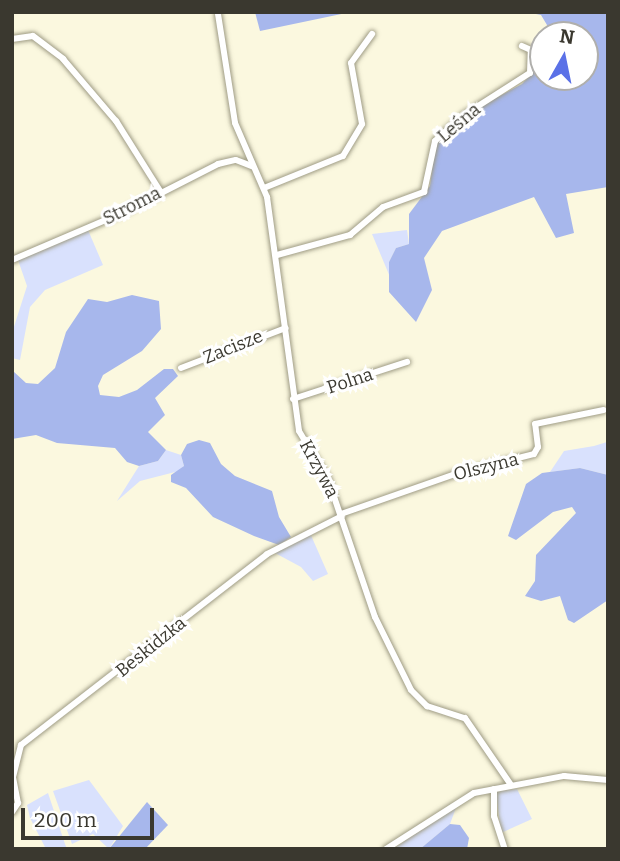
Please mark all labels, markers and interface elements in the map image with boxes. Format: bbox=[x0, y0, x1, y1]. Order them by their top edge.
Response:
north arrow bbox=[529, 21, 599, 91]
text: N bbox=[558, 24, 576, 49]
street label: Leśna bbox=[433, 99, 485, 147]
street label: Stroma bbox=[99, 182, 165, 230]
street label: Zacisze bbox=[200, 325, 266, 369]
street label: Polna bbox=[324, 363, 376, 399]
street label: Krzywa bbox=[295, 436, 343, 502]
street label: Olszyna bbox=[451, 449, 521, 485]
street label: Beskidzka bbox=[112, 612, 190, 682]
scale bar bbox=[24, 794, 158, 838]
text: 200 m bbox=[34, 807, 97, 833]

